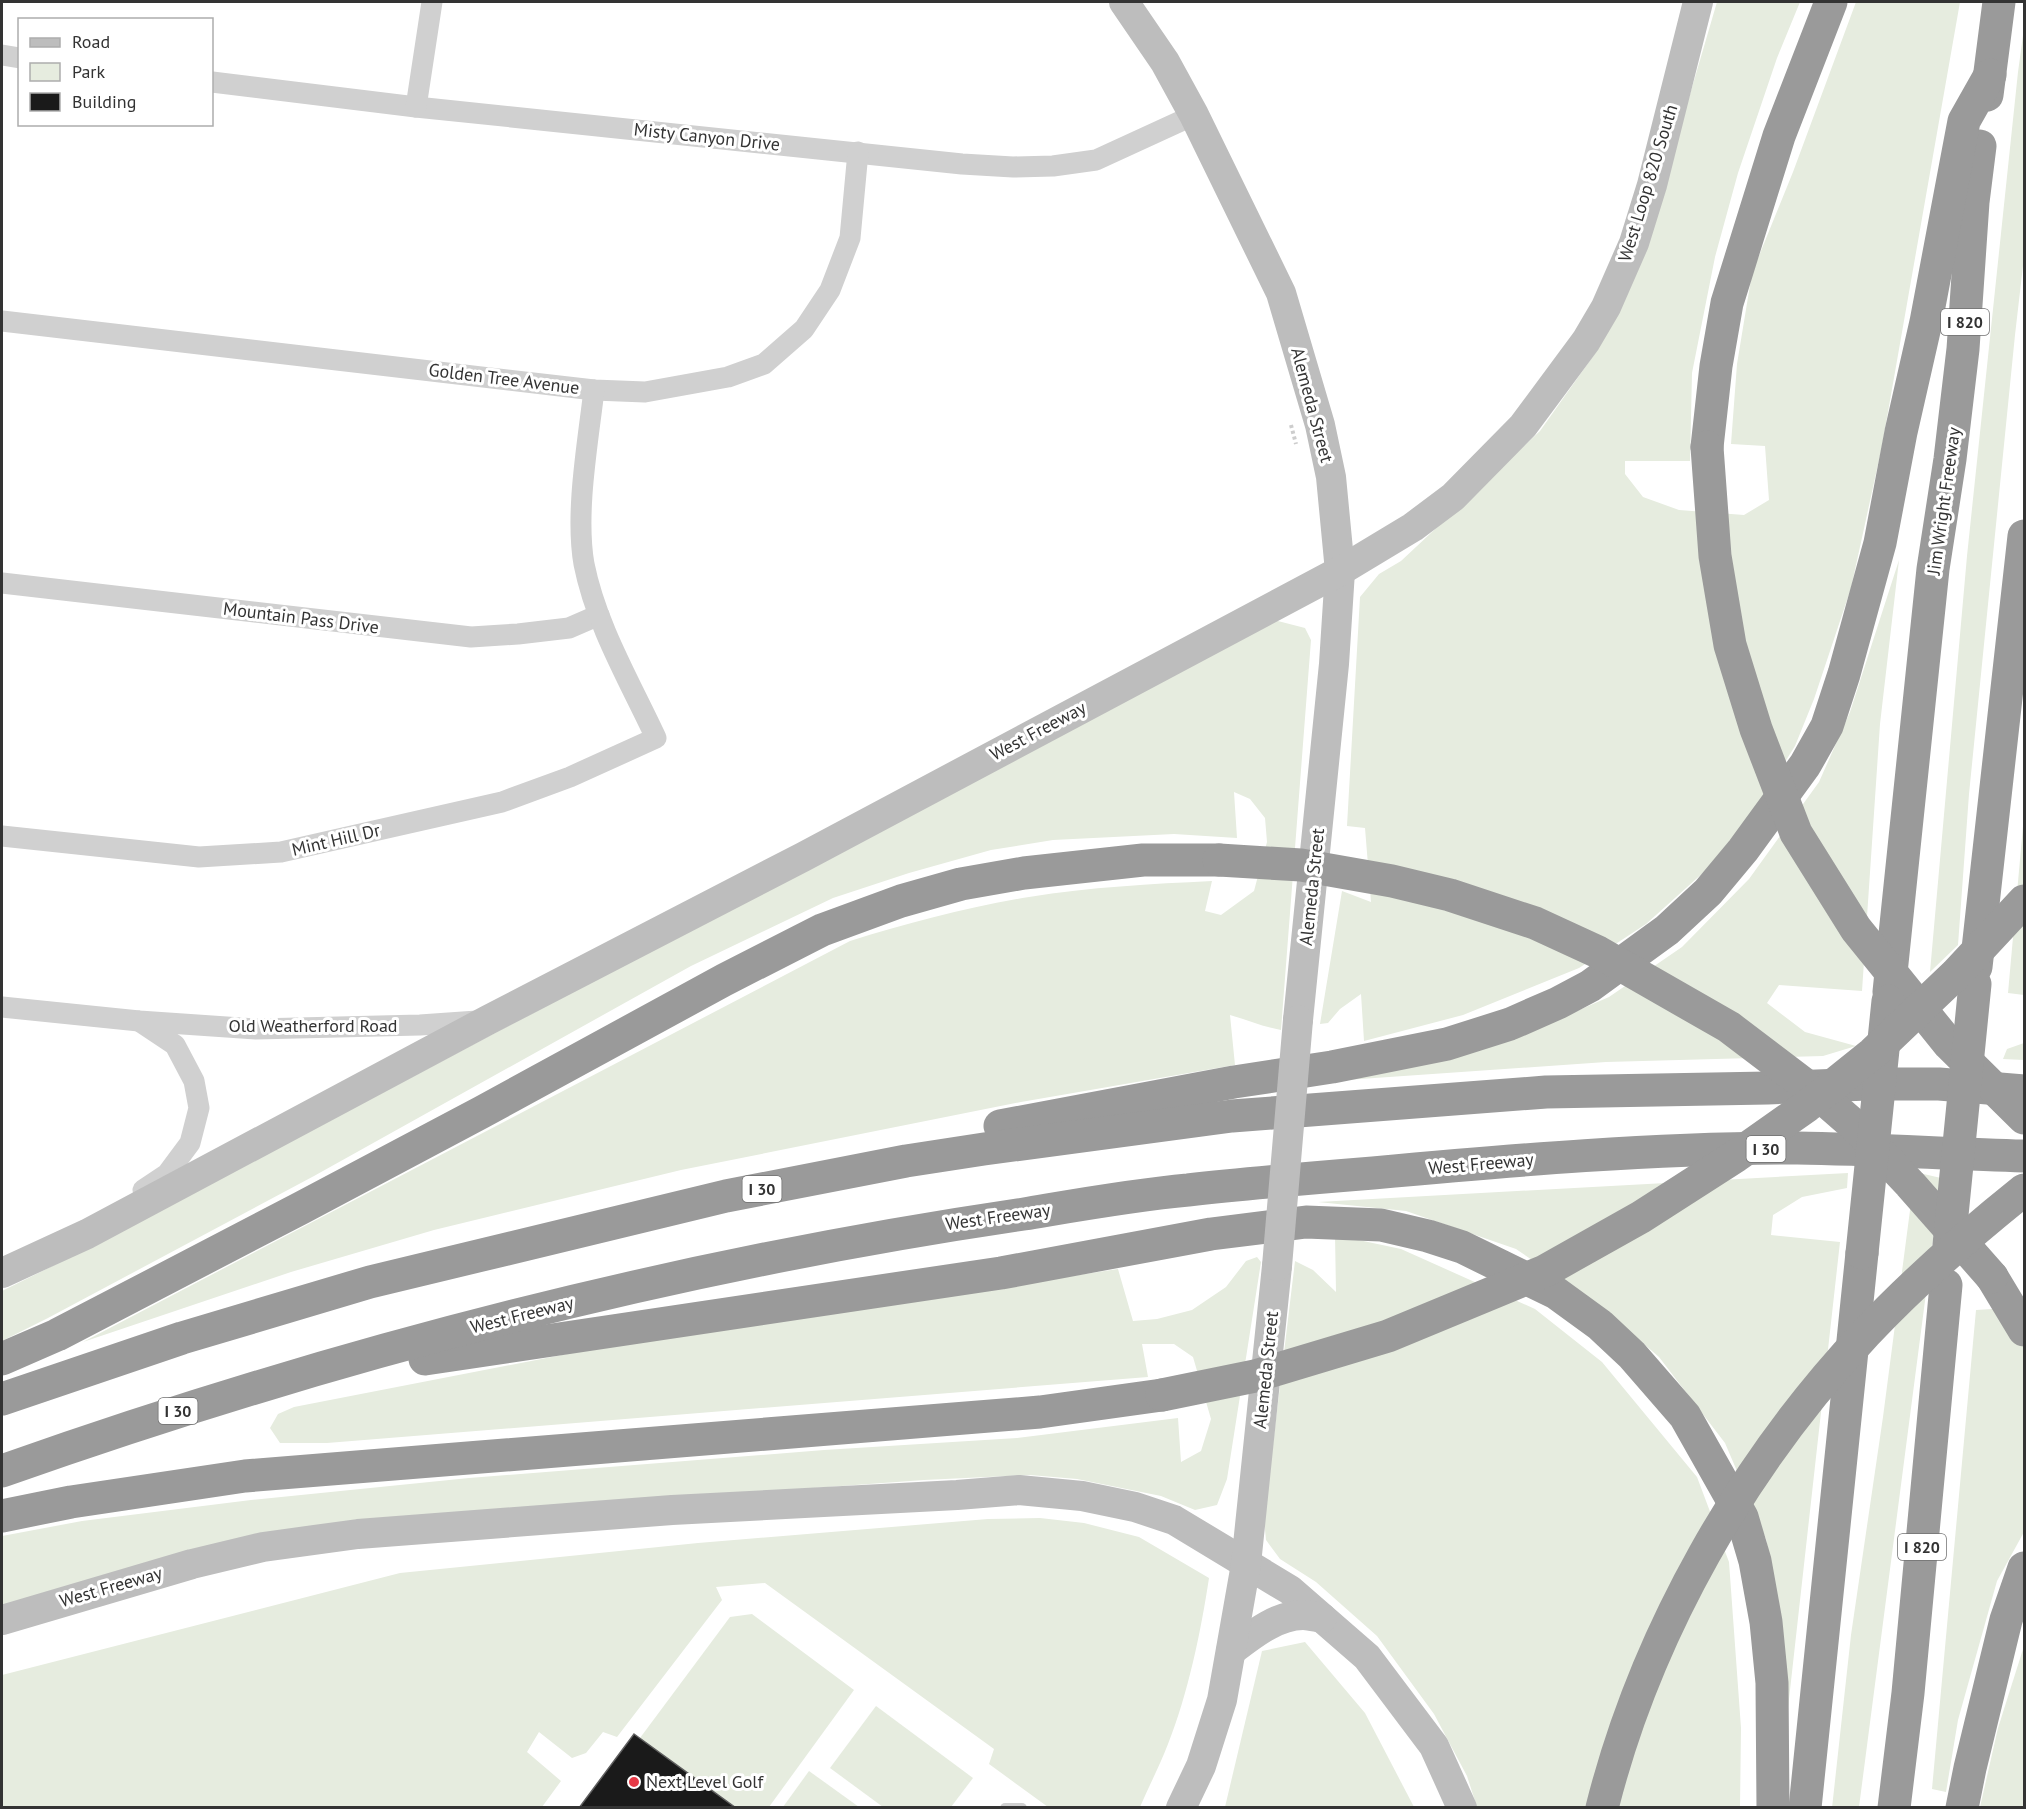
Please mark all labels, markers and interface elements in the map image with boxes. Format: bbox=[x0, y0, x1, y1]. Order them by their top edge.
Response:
legend bbox=[18, 18, 213, 126]
text: Road bbox=[72, 30, 110, 53]
text: Park bbox=[72, 60, 105, 83]
text: Building bbox=[72, 90, 136, 113]
street label: West Loop 820 South bbox=[1613, 102, 1682, 264]
street label: Misty Canyon Drive bbox=[633, 117, 781, 156]
road number: I 820 bbox=[1941, 309, 1989, 335]
street label: Alemeda Street bbox=[1286, 345, 1339, 465]
street label: Golden Tree Avenue bbox=[427, 358, 581, 399]
street label: Jim Wright Freeway bbox=[1922, 425, 1965, 577]
street label: Mountain Pass Drive bbox=[222, 597, 380, 638]
street label: West Freeway bbox=[986, 695, 1090, 766]
street label: Mint Hill Dr bbox=[289, 818, 382, 861]
street label: Alemeda Street bbox=[1294, 827, 1329, 947]
street label: Old Weatherford Road bbox=[228, 1014, 398, 1037]
road number: I 30 bbox=[1746, 1136, 1786, 1162]
street label: West Freeway bbox=[1427, 1147, 1535, 1180]
road number: I 30 bbox=[742, 1176, 782, 1202]
street label: West Freeway bbox=[944, 1198, 1052, 1235]
street label: West Freeway bbox=[468, 1290, 576, 1338]
street label: Alemeda Street bbox=[1248, 1310, 1283, 1430]
road number: I 30 bbox=[158, 1398, 198, 1424]
road number: I 820 bbox=[1898, 1534, 1946, 1560]
street label: West Freeway bbox=[57, 1561, 165, 1612]
place label: Next Level Golf bbox=[646, 1770, 765, 1793]
marker: Next Level Golf bbox=[627, 1775, 641, 1789]

